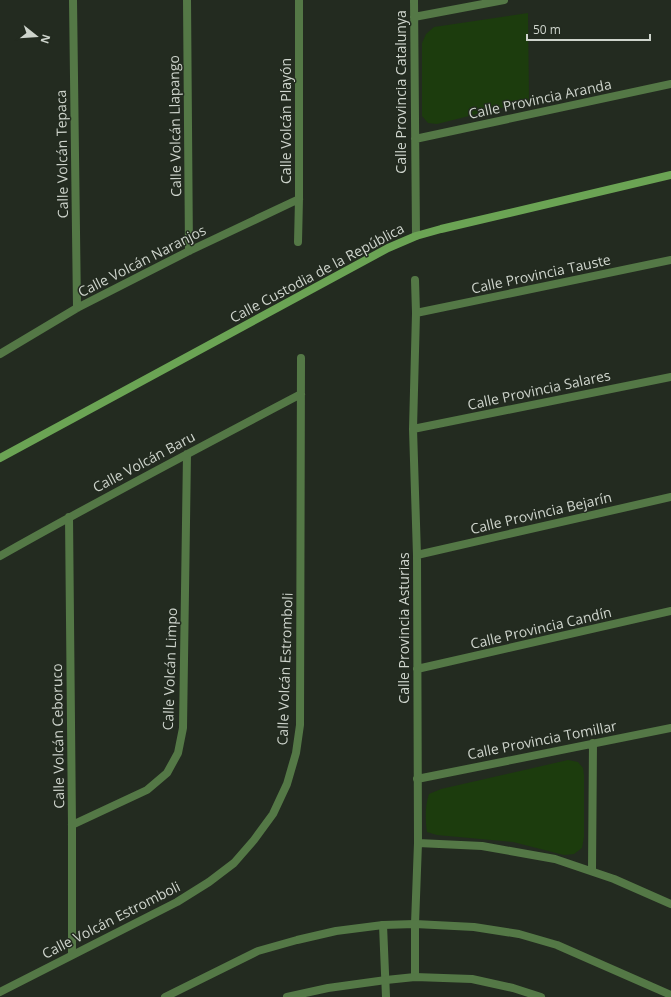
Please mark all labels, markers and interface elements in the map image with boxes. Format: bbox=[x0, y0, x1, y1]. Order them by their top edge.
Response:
street label: Calle Provincia Catalunya bbox=[391, 10, 410, 174]
north arrow bbox=[16, 16, 56, 56]
scale bar bbox=[527, 16, 650, 42]
text: 50 m bbox=[533, 21, 561, 38]
text: N bbox=[38, 33, 55, 46]
street label: Calle Volcán Llapango bbox=[164, 55, 185, 197]
street label: Calle Volcán Playón bbox=[276, 58, 295, 184]
street label: Calle Provincia Aranda bbox=[467, 74, 613, 123]
street label: Calle Volcán Tepaca bbox=[51, 90, 72, 218]
street label: Calle Custodia de la República bbox=[226, 218, 407, 327]
street label: Calle Volcán Naranjos bbox=[75, 220, 209, 301]
street label: Calle Provincia Tauste bbox=[469, 249, 612, 298]
street label: Calle Provincia Salares bbox=[466, 365, 612, 414]
street label: Calle Volcán Baru bbox=[89, 427, 198, 497]
street label: Calle Provincia Bejarín bbox=[468, 487, 613, 538]
street label: Calle Provincia Asturias bbox=[394, 552, 413, 704]
street label: Calle Volcán Estromboli bbox=[272, 592, 297, 746]
street label: Calle Provincia Candín bbox=[468, 602, 613, 653]
street label: Calle Volcán Limpo bbox=[158, 607, 181, 731]
street label: Calle Volcán Ceboruco bbox=[47, 663, 68, 809]
street label: Calle Provincia Tomillar bbox=[466, 716, 618, 763]
street label: Calle Volcán Estromboli bbox=[38, 876, 183, 963]

